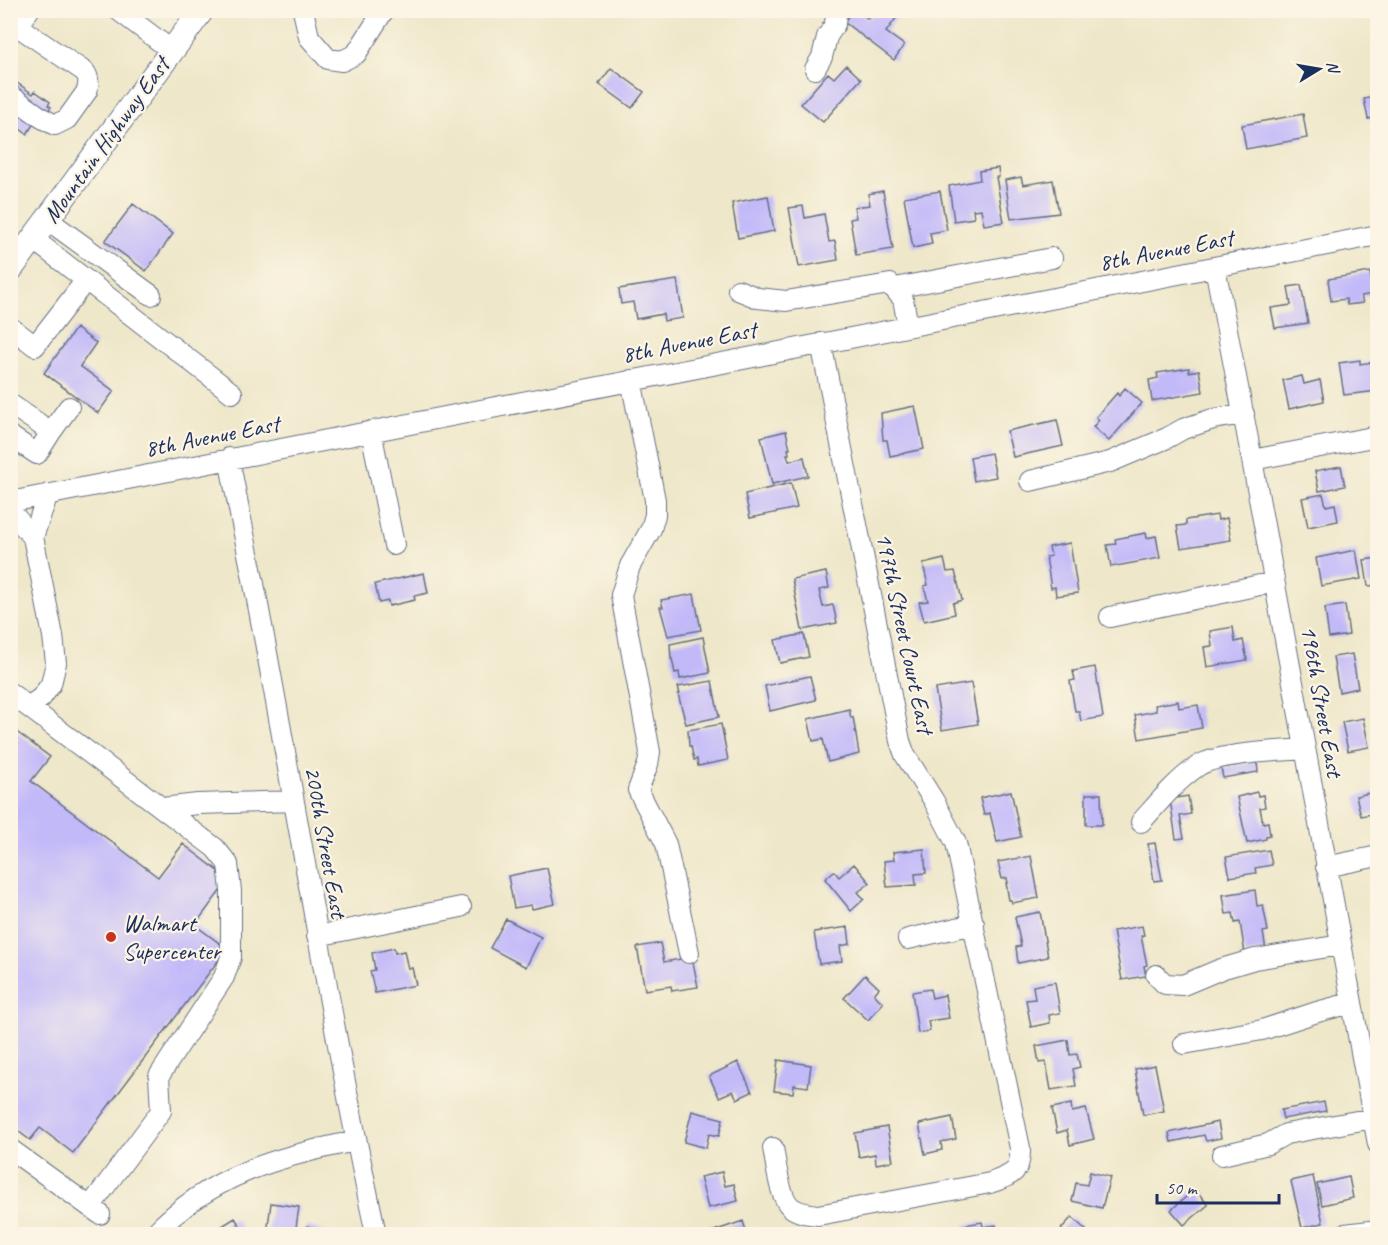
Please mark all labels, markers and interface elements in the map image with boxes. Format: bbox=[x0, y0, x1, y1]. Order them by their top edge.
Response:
north arrow bbox=[1289, 39, 1349, 99]
street label: Mountain Highway East bbox=[36, 49, 178, 229]
text: N bbox=[1322, 60, 1344, 76]
street label: 8th Avenue East bbox=[1096, 222, 1239, 278]
street label: 8th Avenue East bbox=[619, 314, 762, 370]
street label: 8th Avenue East bbox=[142, 408, 285, 464]
street label: 197th Street Court East bbox=[869, 530, 942, 739]
street label: 196th Street East bbox=[1294, 623, 1350, 781]
street label: 200th Street East bbox=[298, 764, 354, 922]
place label: Walmart Supercenter bbox=[123, 908, 223, 966]
marker: Walmart Supercenter bbox=[104, 930, 118, 944]
scale bar bbox=[1157, 1167, 1278, 1205]
text: 50 m bbox=[1166, 1177, 1199, 1199]

